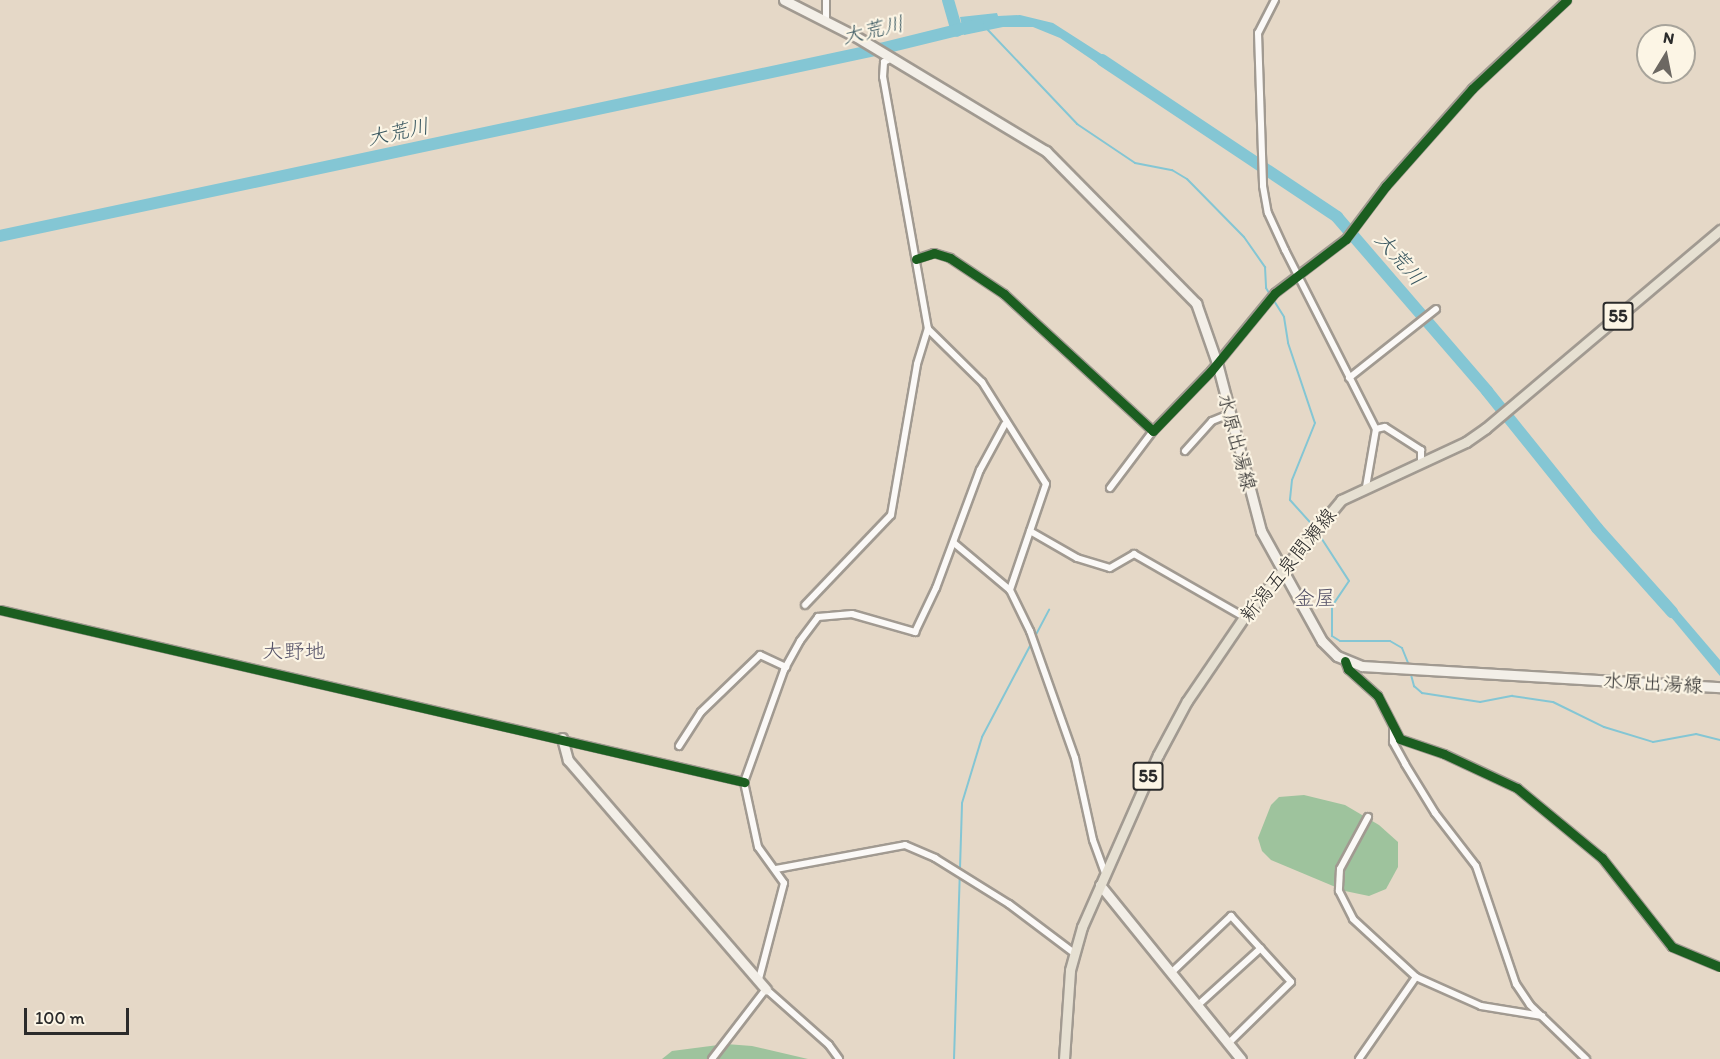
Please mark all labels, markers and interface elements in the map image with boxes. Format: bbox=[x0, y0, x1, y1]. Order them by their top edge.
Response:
water label: 大荒川 bbox=[839, 11, 907, 49]
north arrow bbox=[1636, 24, 1696, 84]
text: N bbox=[1662, 27, 1676, 48]
water label: 大荒川 bbox=[365, 113, 431, 151]
water label: 大荒川 bbox=[1370, 227, 1430, 291]
road number: 55 bbox=[1602, 301, 1634, 331]
street label: 水原出湯線 bbox=[1212, 391, 1262, 493]
street label: 新潟五泉間瀬線 bbox=[1235, 503, 1341, 627]
district label: 金屋 bbox=[1294, 585, 1336, 611]
district label: 大野地 bbox=[263, 638, 325, 664]
street label: 水原出湯線 bbox=[1602, 668, 1704, 698]
road number: 55 bbox=[1132, 761, 1164, 791]
scale bar bbox=[27, 996, 132, 1034]
text: 100 m bbox=[35, 1007, 85, 1029]

